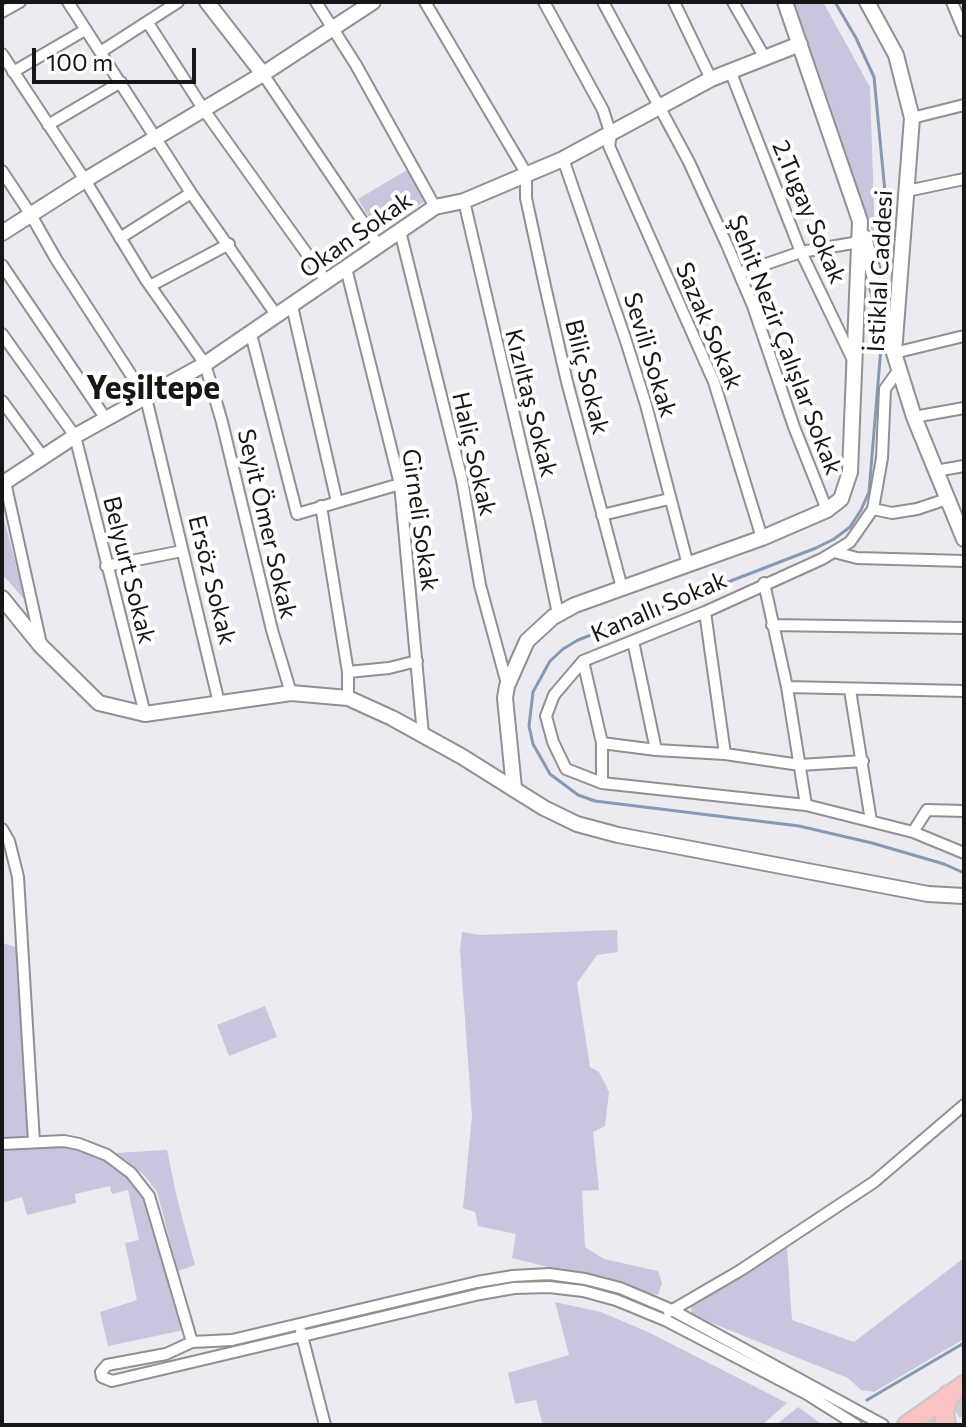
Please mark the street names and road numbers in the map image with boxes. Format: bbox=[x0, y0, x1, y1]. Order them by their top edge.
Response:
street label: 2.Tugay Sokak bbox=[766, 136, 852, 288]
street label: Okan Sokak bbox=[294, 186, 418, 284]
street label: İstiklal Caddesi bbox=[861, 189, 899, 353]
street label: Şehit Nezir Çalışlar Sokak bbox=[722, 211, 848, 479]
street label: Sazak Sokak bbox=[669, 258, 749, 394]
street label: Sevili Sokak bbox=[617, 289, 683, 421]
street label: Biliç Sokak bbox=[559, 317, 615, 437]
street label: Kızıltaş Sokak bbox=[499, 326, 563, 480]
street label: Haliç Sokak bbox=[446, 389, 502, 519]
street label: Seyit Ömer Sokak bbox=[231, 426, 303, 622]
street label: Girneli Sokak bbox=[396, 447, 444, 593]
street label: Belyurt Sokak bbox=[97, 493, 161, 647]
street label: Ersöz Sokak bbox=[182, 512, 242, 648]
street label: Kanallı Sokak bbox=[587, 565, 731, 649]

